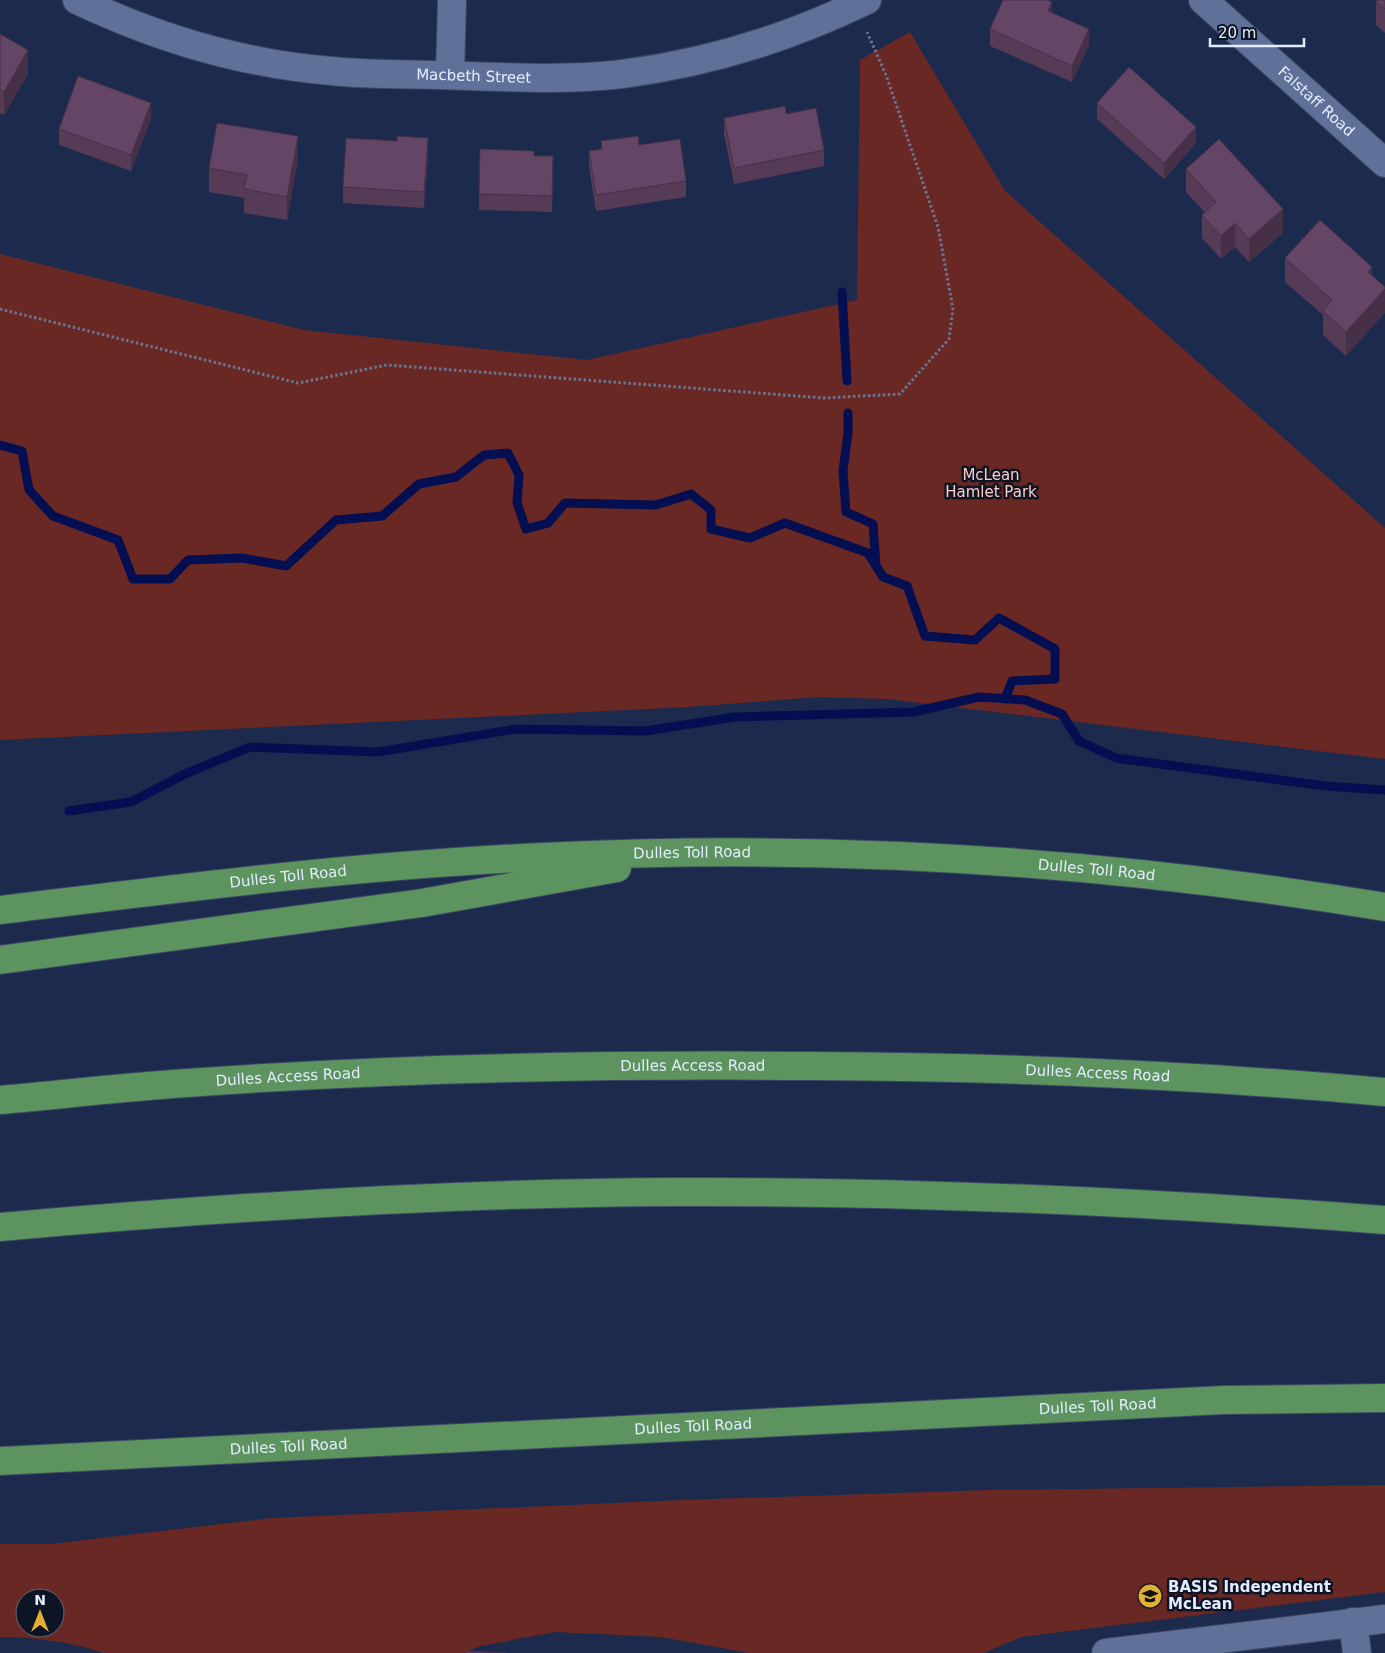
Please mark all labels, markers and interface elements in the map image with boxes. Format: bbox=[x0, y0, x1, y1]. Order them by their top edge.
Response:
scale bar bbox=[1210, 15, 1304, 47]
text: 20 m bbox=[1218, 24, 1256, 42]
street label: Falstaff Road bbox=[1274, 63, 1358, 140]
street label: Macbeth Street bbox=[416, 66, 531, 87]
park label: McLean Hamlet Park bbox=[945, 466, 1037, 501]
street label: Dulles Toll Road bbox=[633, 843, 751, 863]
street label: Dulles Toll Road bbox=[1037, 856, 1156, 884]
street label: Dulles Toll Road bbox=[228, 862, 348, 892]
street label: Dulles Access Road bbox=[620, 1057, 765, 1075]
street label: Dulles Access Road bbox=[1025, 1061, 1171, 1085]
street label: Dulles Access Road bbox=[215, 1064, 361, 1090]
street label: Dulles Toll Road bbox=[1038, 1394, 1157, 1418]
street label: Dulles Toll Road bbox=[634, 1415, 752, 1438]
street label: Dulles Toll Road bbox=[229, 1435, 348, 1459]
place label: BASIS Independent McLean bbox=[1168, 1578, 1331, 1613]
school or university icon: BASIS Independent McLean bbox=[1137, 1583, 1163, 1609]
north arrow bbox=[15, 1588, 65, 1638]
text: N bbox=[34, 1592, 46, 1608]

